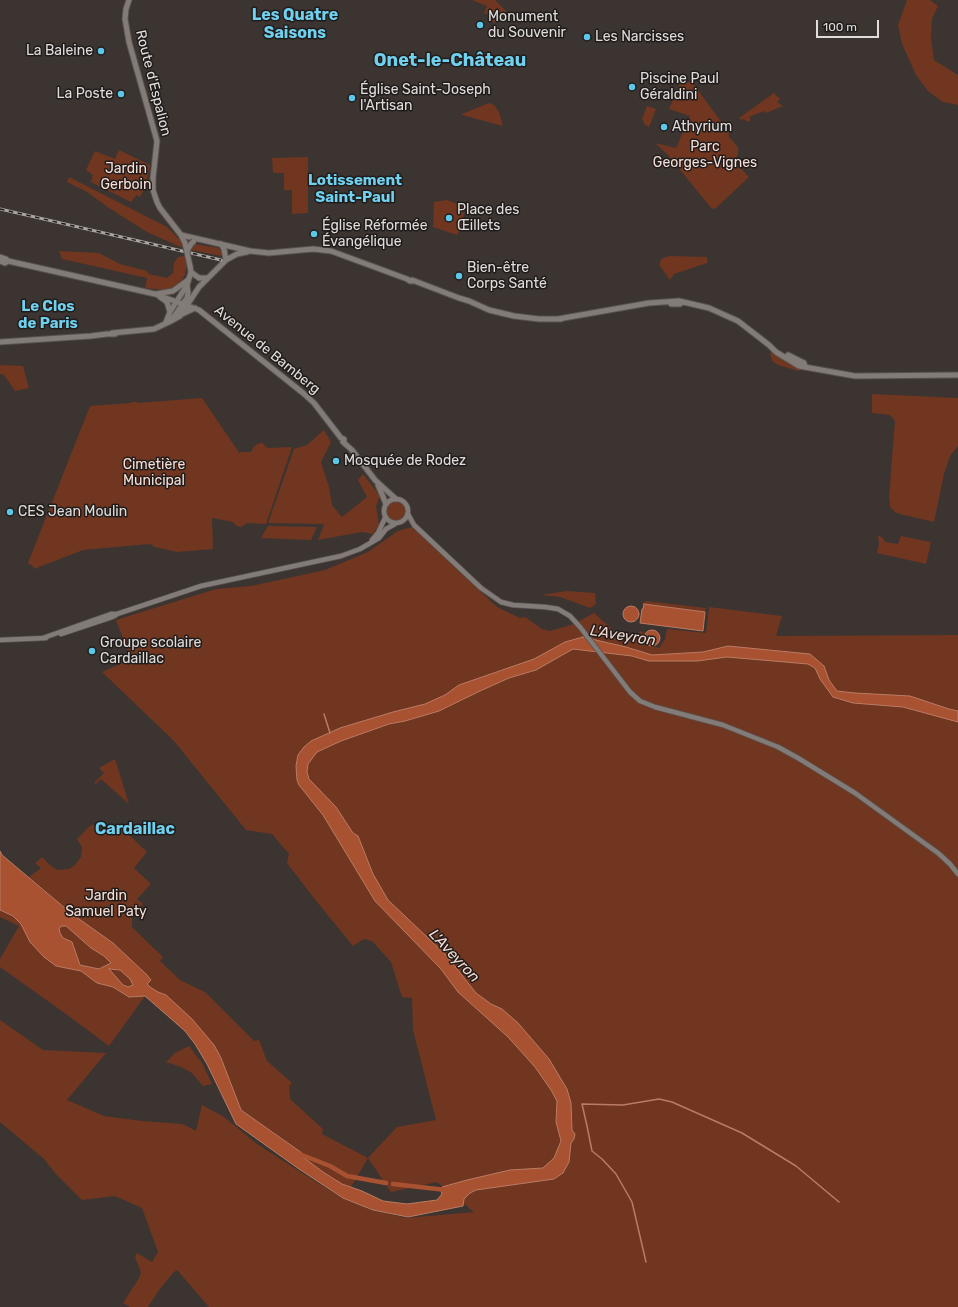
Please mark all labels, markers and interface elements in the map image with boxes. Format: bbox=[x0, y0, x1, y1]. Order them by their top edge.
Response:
district label: Les Quatre Saisons bbox=[252, 5, 338, 43]
place label: Monument du Souvenir bbox=[488, 9, 566, 42]
scale bar bbox=[818, 12, 881, 38]
marker: Monument du Souvenir bbox=[475, 20, 485, 30]
text: 100 m bbox=[823, 20, 857, 34]
street label: Route d'Espalion bbox=[132, 28, 174, 138]
place label: Les Narcisses bbox=[595, 29, 684, 45]
marker: Les Narcisses bbox=[582, 32, 592, 42]
place label: La Baleine bbox=[26, 43, 93, 59]
marker: La Baleine bbox=[96, 46, 106, 56]
district label: Onet-le-Château bbox=[374, 50, 526, 72]
place label: Piscine Paul Géraldini bbox=[640, 71, 719, 104]
place label: Église Saint-Joseph l'Artisan bbox=[360, 82, 491, 114]
marker: Piscine Paul Géraldini bbox=[627, 82, 637, 92]
place label: La Poste bbox=[57, 86, 113, 102]
marker: La Poste bbox=[116, 89, 126, 99]
marker: Église Saint-Joseph l'Artisan bbox=[347, 93, 357, 103]
place label: Athyrium bbox=[672, 119, 732, 135]
marker: Athyrium bbox=[659, 122, 669, 132]
park label: Parc Georges-Vignes bbox=[653, 139, 757, 172]
park label: Jardin Gerboin bbox=[101, 161, 151, 194]
district label: Lotissement Saint-Paul bbox=[308, 172, 402, 207]
place label: Place des Œillets bbox=[457, 202, 519, 234]
marker: Place des Œillets bbox=[444, 213, 454, 223]
place label: Église Réformée Évangélique bbox=[322, 218, 428, 250]
marker: Église Réformée Évangélique bbox=[309, 229, 319, 239]
place label: Bien-être Corps Santé bbox=[467, 260, 547, 292]
marker: Bien-être Corps Santé bbox=[454, 271, 464, 281]
district label: Le Clos de Paris bbox=[18, 298, 78, 333]
street label: Avenue de Bamberg bbox=[211, 302, 323, 398]
place label: Mosquée de Rodez bbox=[344, 453, 466, 469]
marker: Mosquée de Rodez bbox=[331, 456, 341, 466]
park label: Cimetière Municipal bbox=[123, 457, 185, 490]
place label: CES Jean Moulin bbox=[18, 504, 127, 520]
marker: CES Jean Moulin bbox=[5, 507, 15, 517]
water label: L'Aveyron bbox=[589, 622, 657, 650]
place label: Groupe scolaire Cardaillac bbox=[100, 635, 201, 668]
marker: Groupe scolaire Cardaillac bbox=[87, 646, 97, 656]
district label: Cardaillac bbox=[95, 819, 175, 839]
park label: Jardin Samuel Paty bbox=[65, 888, 147, 920]
water label: L'Aveyron bbox=[425, 926, 483, 986]

